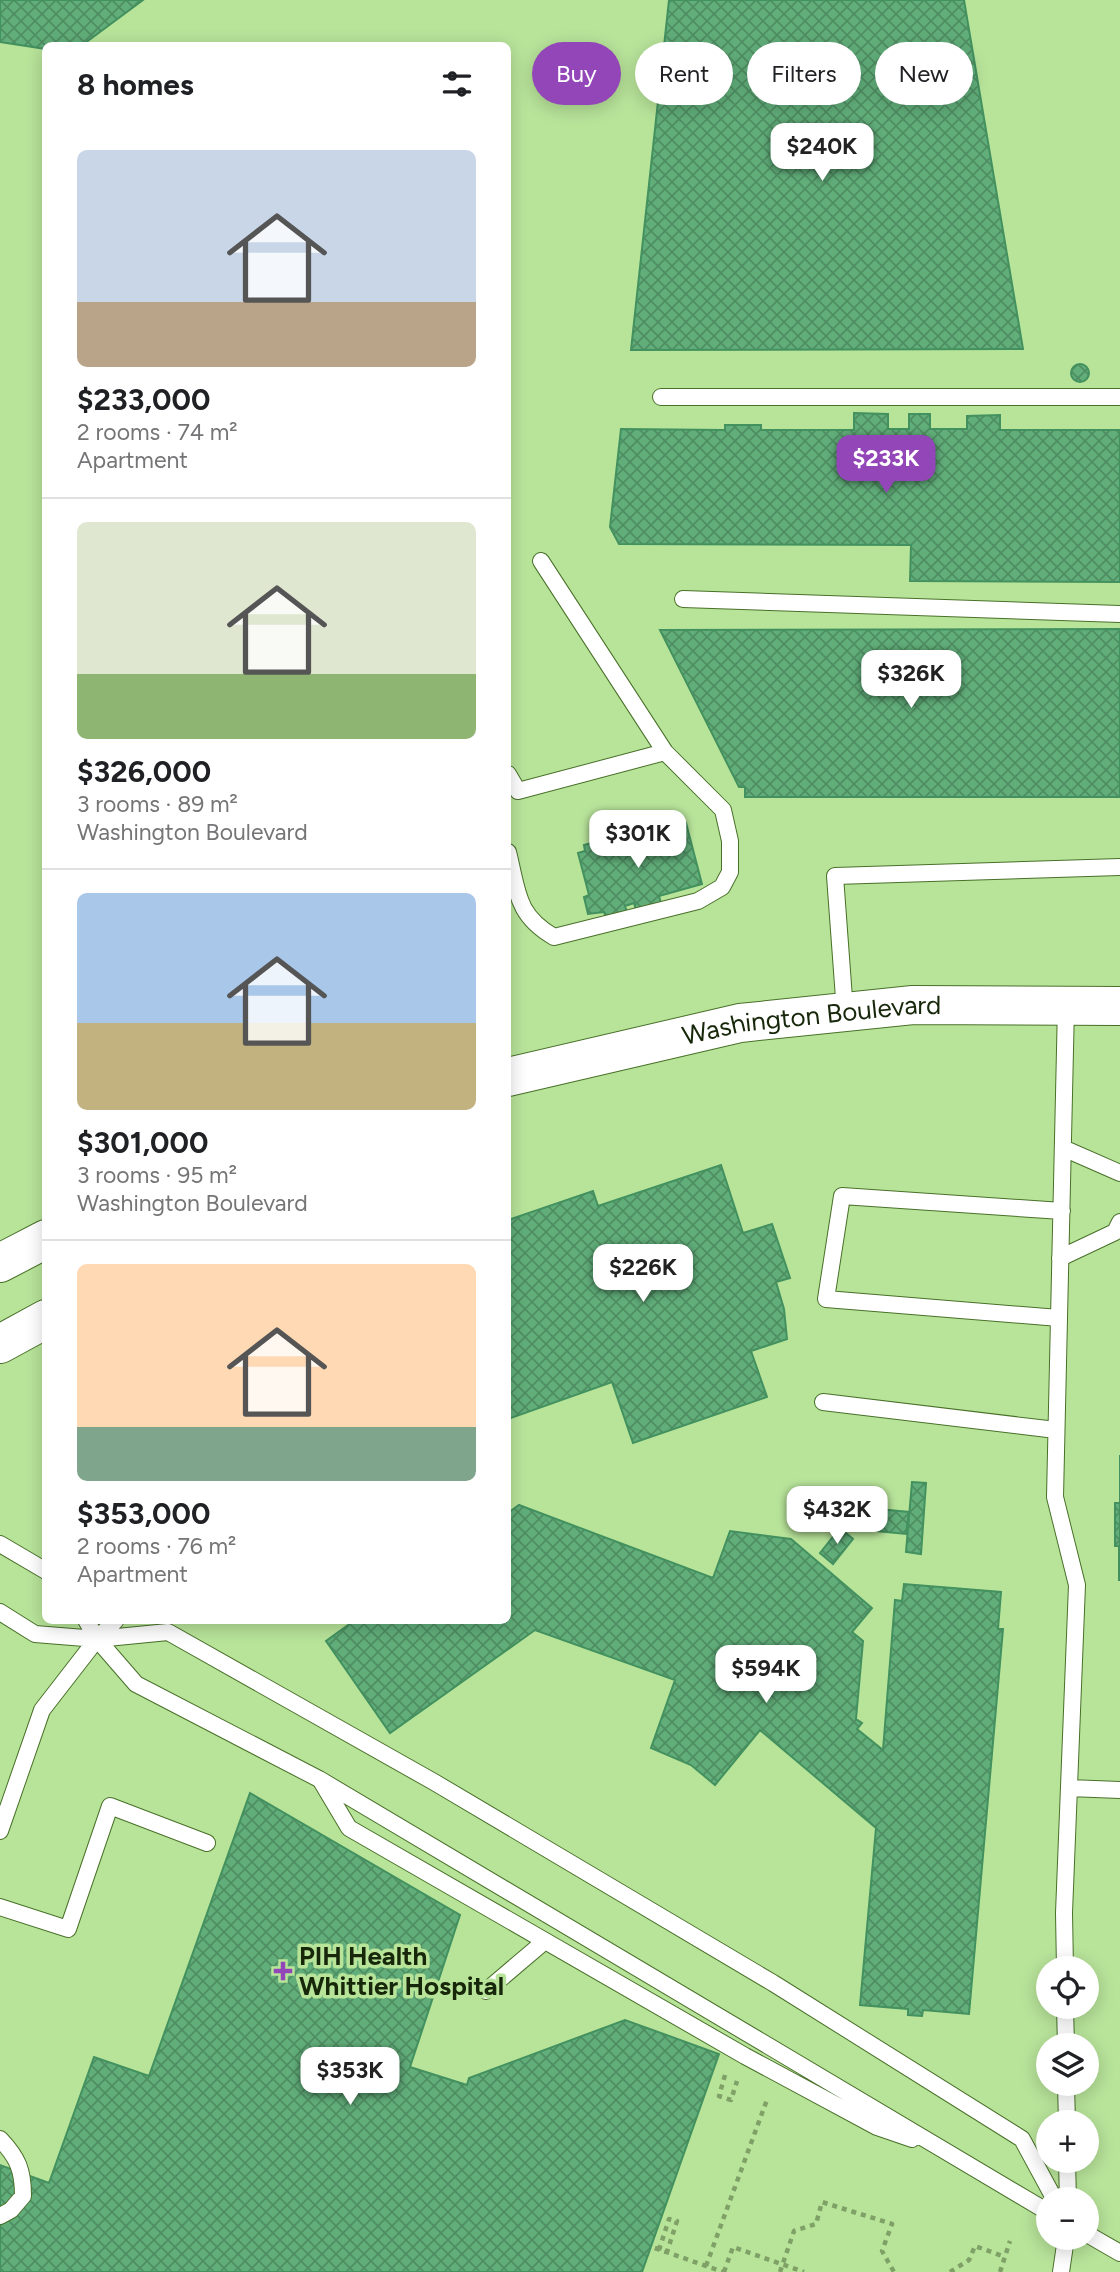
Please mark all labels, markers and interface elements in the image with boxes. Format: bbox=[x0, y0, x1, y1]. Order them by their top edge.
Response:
chip: Buy bbox=[532, 42, 621, 105]
chip: Rent bbox=[635, 42, 733, 105]
chip: Filters bbox=[747, 42, 861, 105]
chip: New bbox=[875, 42, 973, 105]
icon: filters bbox=[438, 65, 476, 103]
text: 8 homes bbox=[77, 66, 194, 103]
pin: $240K bbox=[773, 124, 871, 183]
text: $240K bbox=[787, 132, 857, 160]
icon: home bbox=[214, 195, 340, 321]
text: $233,000 bbox=[77, 381, 210, 418]
text: 2 rooms · 74 m² bbox=[77, 418, 238, 446]
pin: $233K bbox=[837, 435, 935, 495]
text: $233K bbox=[853, 444, 919, 472]
text: Apartment bbox=[77, 446, 188, 474]
icon: home bbox=[214, 567, 340, 693]
pin: $326K bbox=[862, 650, 960, 710]
text: $326K bbox=[877, 659, 945, 687]
text: $326,000 bbox=[77, 753, 211, 790]
text: 3 rooms · 89 m² bbox=[77, 790, 238, 818]
pin: $301K bbox=[589, 810, 687, 870]
text: Washington Boulevard bbox=[77, 818, 308, 846]
text: $301K bbox=[605, 819, 671, 847]
icon: home bbox=[214, 938, 340, 1064]
street label: Washington Boulevard bbox=[679, 989, 941, 1052]
text: $301,000 bbox=[77, 1124, 208, 1161]
text: 3 rooms · 95 m² bbox=[77, 1161, 237, 1189]
text: Washington Boulevard bbox=[77, 1189, 308, 1217]
pin: $226K bbox=[594, 1244, 692, 1304]
text: $226K bbox=[609, 1253, 677, 1281]
icon: home bbox=[214, 1309, 340, 1435]
pin: $432K bbox=[788, 1486, 886, 1546]
text: $353,000 bbox=[77, 1495, 210, 1532]
text: $432K bbox=[803, 1495, 871, 1523]
text: 2 rooms · 76 m² bbox=[77, 1532, 236, 1560]
text: Apartment bbox=[77, 1560, 188, 1588]
pin: $594K bbox=[717, 1646, 815, 1705]
text: $594K bbox=[731, 1654, 801, 1682]
place label: PIH Health Whittier Hospital bbox=[299, 1940, 504, 2002]
map controls bbox=[1036, 1956, 1099, 2250]
button: locate bbox=[1036, 1956, 1099, 2019]
marker: PIH Health Whittier Hospital bbox=[273, 1961, 293, 1981]
button: layers bbox=[1036, 2033, 1099, 2096]
pin: $353K bbox=[301, 2048, 399, 2107]
text: $353K bbox=[317, 2056, 384, 2084]
button: + bbox=[1036, 2110, 1099, 2173]
button: − bbox=[1036, 2187, 1099, 2250]

